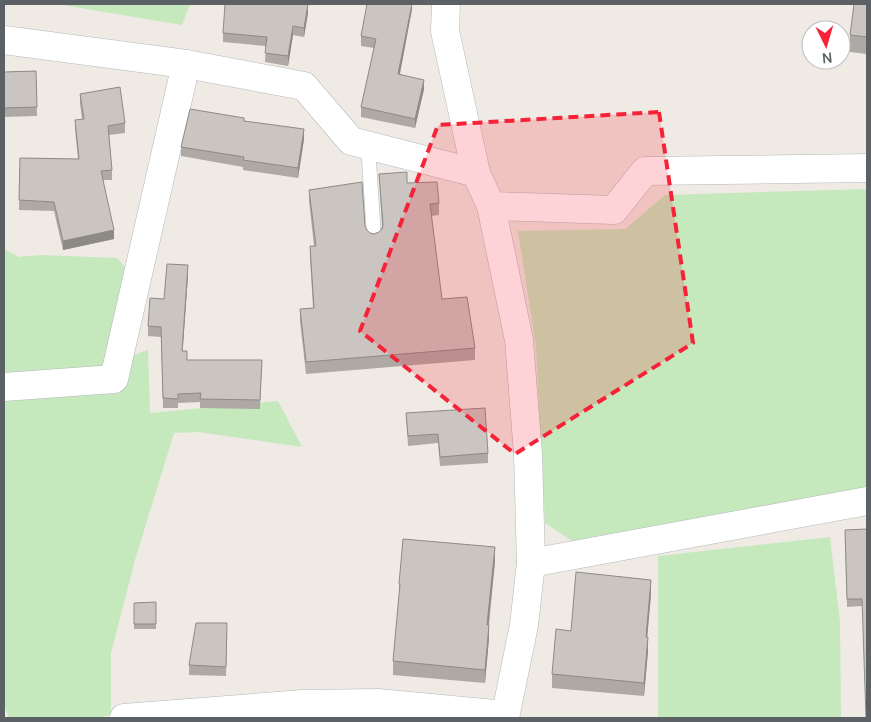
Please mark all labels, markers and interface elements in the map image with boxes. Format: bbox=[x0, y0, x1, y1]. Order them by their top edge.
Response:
north arrow bbox=[801, 20, 851, 70]
text: N bbox=[821, 49, 833, 68]

